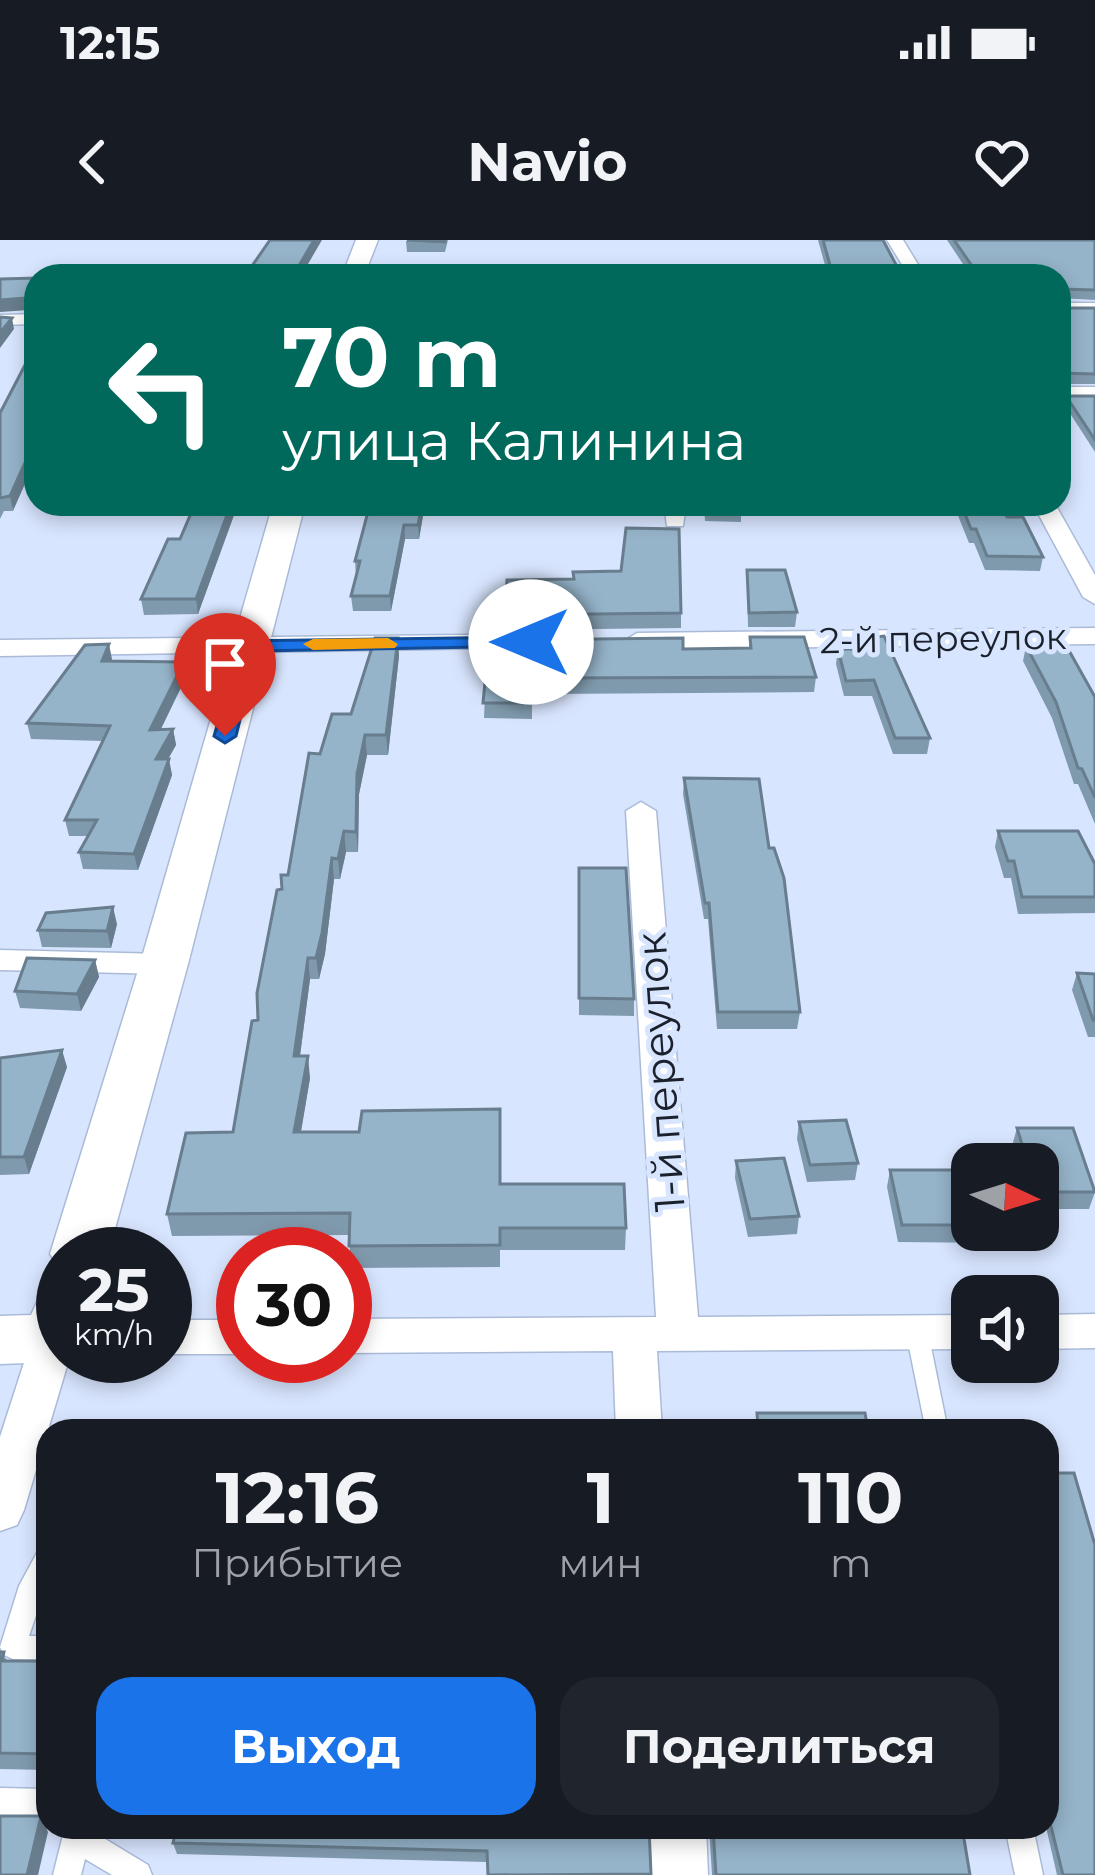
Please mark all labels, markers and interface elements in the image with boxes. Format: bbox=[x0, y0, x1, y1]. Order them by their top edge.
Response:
text: 12:15 bbox=[60, 15, 160, 70]
icon: back bbox=[60, 129, 126, 195]
text: Navio bbox=[467, 129, 628, 195]
icon: heart bbox=[969, 129, 1035, 195]
text: 70 m bbox=[282, 306, 501, 408]
icon: left bbox=[84, 312, 240, 468]
text: улица Калинина bbox=[282, 408, 746, 474]
position arrow bbox=[468, 579, 594, 705]
pin bbox=[174, 613, 276, 736]
street label: 2-й переулок bbox=[819, 614, 1067, 662]
icon: arrive bbox=[192, 631, 258, 697]
street label: 1-й переулок bbox=[624, 931, 696, 1213]
north arrow bbox=[951, 1143, 1059, 1251]
map controls bbox=[951, 1143, 1059, 1383]
speed limit sign: 30 bbox=[216, 1227, 372, 1383]
text: 25 bbox=[78, 1253, 150, 1326]
button: sound bbox=[951, 1275, 1059, 1383]
text: km/h bbox=[74, 1316, 154, 1353]
text: 12:16 bbox=[215, 1453, 379, 1541]
text: 1 bbox=[586, 1453, 615, 1541]
text: 110 bbox=[798, 1453, 903, 1541]
text: Прибытие bbox=[192, 1539, 403, 1587]
text: мин bbox=[559, 1539, 643, 1587]
text: m bbox=[830, 1539, 871, 1587]
button: Выход bbox=[96, 1677, 536, 1815]
button: Поделиться bbox=[560, 1677, 999, 1815]

